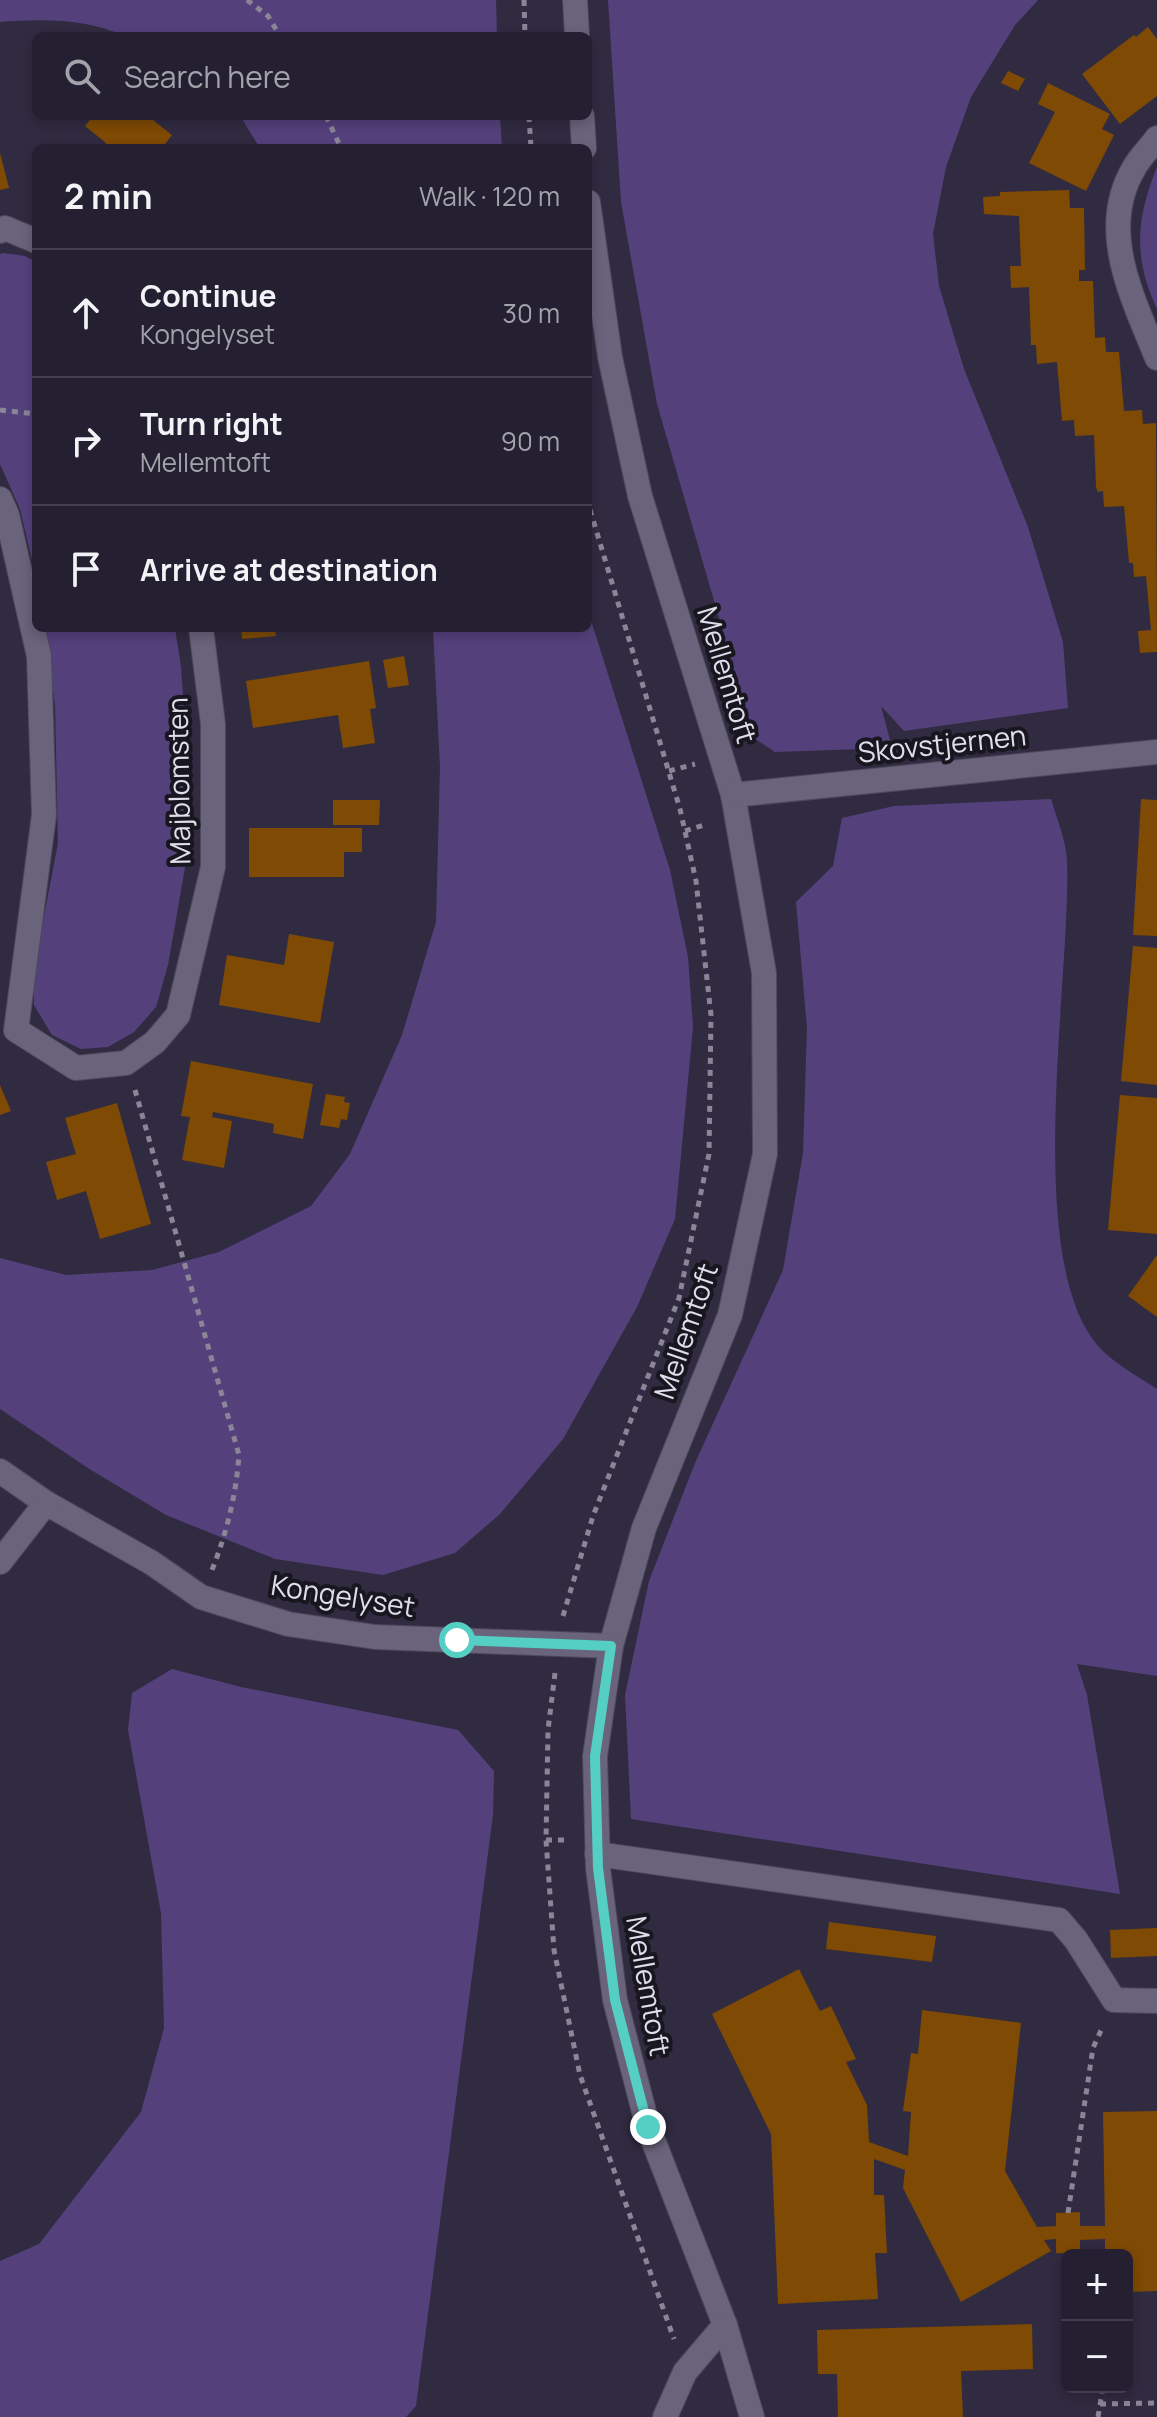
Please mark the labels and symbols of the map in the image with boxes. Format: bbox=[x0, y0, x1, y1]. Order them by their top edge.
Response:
street label: Mellemtoft bbox=[689, 602, 767, 748]
street label: Majblomsten bbox=[158, 697, 198, 865]
street label: Skovstjernen bbox=[856, 715, 1028, 771]
street label: Mellemtoft bbox=[644, 1258, 726, 1404]
street label: Kongelyset bbox=[268, 1565, 418, 1625]
route start bbox=[439, 1622, 475, 1658]
street label: Mellemtoft bbox=[618, 1913, 680, 2059]
route end bbox=[630, 2109, 666, 2145]

